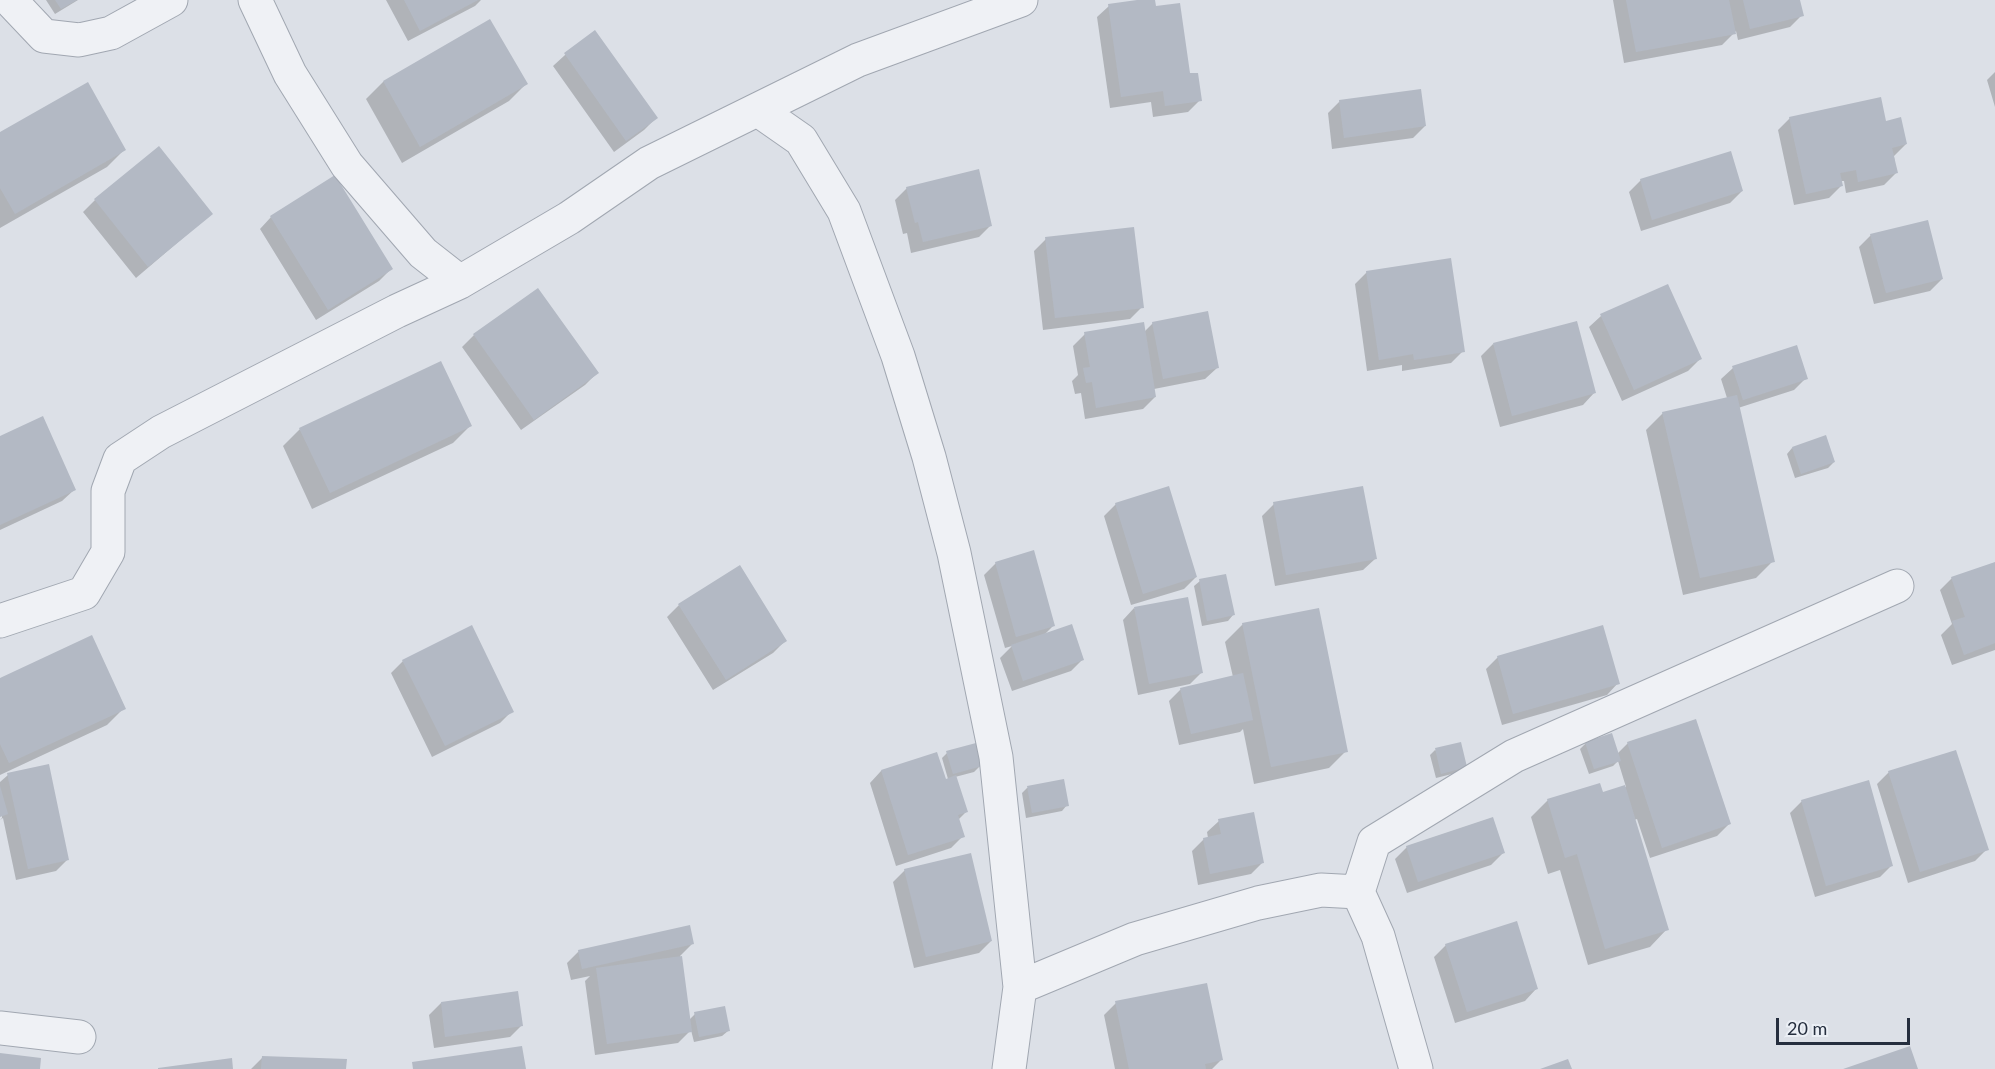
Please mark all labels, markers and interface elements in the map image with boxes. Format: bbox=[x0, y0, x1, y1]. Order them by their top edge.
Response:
scale bar bbox=[1779, 1006, 1912, 1044]
text: 20 m bbox=[1787, 1017, 1827, 1039]

